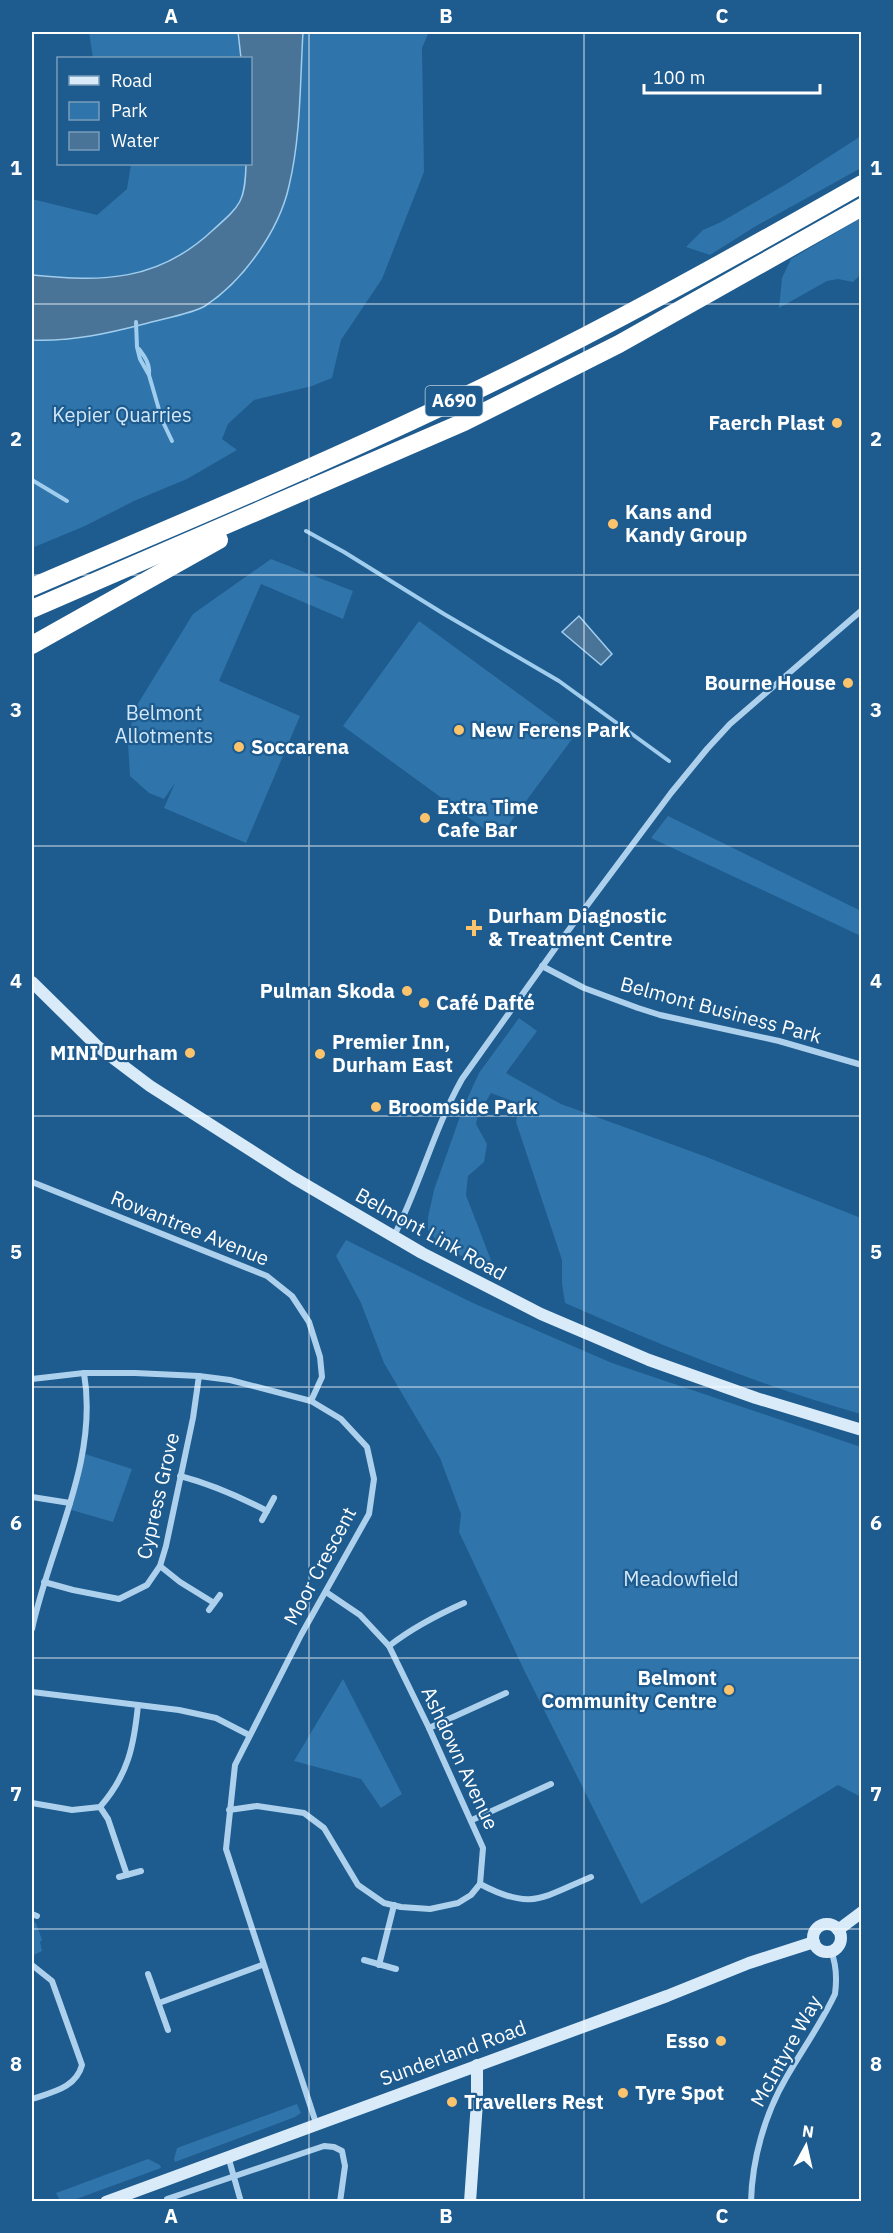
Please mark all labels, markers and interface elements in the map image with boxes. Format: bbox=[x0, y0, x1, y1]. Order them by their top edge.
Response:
text: A bbox=[164, 2, 178, 29]
text: B bbox=[439, 2, 453, 29]
text: C bbox=[715, 2, 729, 29]
legend bbox=[57, 57, 252, 165]
scale bar bbox=[644, 57, 820, 95]
text: 100 m bbox=[653, 66, 705, 89]
text: Road bbox=[111, 69, 152, 92]
text: Park bbox=[111, 99, 148, 122]
text: Water bbox=[111, 129, 160, 152]
text: 1 bbox=[10, 154, 22, 181]
text: 1 bbox=[870, 154, 882, 181]
road number: A690 bbox=[426, 386, 482, 416]
park label: Kepier Quarries bbox=[52, 401, 192, 428]
place label: Faerch Plast bbox=[708, 409, 825, 436]
marker: Faerch Plast bbox=[830, 416, 844, 430]
text: 2 bbox=[10, 425, 22, 452]
text: 2 bbox=[870, 425, 882, 452]
place label: Kans and Kandy Group bbox=[625, 498, 747, 548]
marker: Kans and Kandy Group bbox=[606, 517, 620, 531]
place label: Bourne House bbox=[705, 669, 836, 696]
marker: Bourne House bbox=[841, 676, 855, 690]
text: 3 bbox=[10, 696, 22, 723]
text: 3 bbox=[870, 696, 882, 723]
park label: Belmont Allotments bbox=[115, 699, 213, 749]
place label: New Ferens Park bbox=[471, 716, 631, 743]
marker: New Ferens Park bbox=[452, 723, 466, 737]
place label: Soccarena bbox=[251, 733, 349, 760]
marker: Soccarena bbox=[232, 740, 246, 754]
place label: Extra Time Cafe Bar bbox=[437, 793, 538, 843]
marker: Extra Time Cafe Bar bbox=[418, 811, 432, 825]
place label: Durham Diagnostic & Treatment Centre bbox=[488, 902, 673, 952]
marker: Durham Diagnostic & Treatment Centre bbox=[465, 919, 483, 937]
text: 4 bbox=[10, 967, 22, 994]
text: 4 bbox=[870, 967, 882, 994]
street label: Belmont Business Park bbox=[618, 970, 825, 1050]
place label: Pulman Skoda bbox=[260, 977, 395, 1004]
marker: Pulman Skoda bbox=[400, 984, 414, 998]
place label: Café Dafté bbox=[436, 989, 535, 1016]
marker: Café Dafté bbox=[417, 996, 431, 1010]
place label: Premier Inn, Durham East bbox=[332, 1028, 453, 1078]
place label: MINI Durham bbox=[50, 1039, 178, 1066]
marker: MINI Durham bbox=[183, 1046, 197, 1060]
marker: Premier Inn, Durham East bbox=[313, 1047, 327, 1061]
place label: Broomside Park bbox=[388, 1093, 538, 1120]
marker: Broomside Park bbox=[369, 1100, 383, 1114]
street label: Belmont Link Road bbox=[351, 1181, 512, 1286]
street label: Rowantree Avenue bbox=[107, 1183, 273, 1272]
text: 5 bbox=[10, 1238, 22, 1265]
text: 5 bbox=[870, 1238, 882, 1265]
street label: Cypress Grove bbox=[130, 1430, 185, 1562]
street label: Moor Crescent bbox=[277, 1502, 362, 1630]
text: 6 bbox=[10, 1509, 22, 1536]
text: 6 bbox=[870, 1509, 882, 1536]
park label: Meadowfield bbox=[623, 1565, 739, 1592]
place label: Belmont Community Centre bbox=[541, 1664, 717, 1714]
street label: Ashdown Avenue bbox=[415, 1682, 505, 1834]
marker: Belmont Community Centre bbox=[722, 1683, 736, 1697]
text: 7 bbox=[10, 1780, 22, 1807]
text: 7 bbox=[870, 1780, 882, 1807]
street label: McIntyre Way bbox=[744, 1990, 827, 2111]
street label: Sunderland Road bbox=[376, 2014, 530, 2092]
place label: Esso bbox=[666, 2027, 709, 2054]
marker: Esso bbox=[714, 2034, 728, 2048]
text: 8 bbox=[10, 2050, 22, 2077]
text: 8 bbox=[870, 2050, 882, 2077]
place label: Tyre Spot bbox=[635, 2079, 724, 2106]
marker: Tyre Spot bbox=[616, 2086, 630, 2100]
place label: Travellers Rest bbox=[464, 2088, 604, 2115]
marker: Travellers Rest bbox=[445, 2095, 459, 2109]
north arrow bbox=[776, 2116, 836, 2176]
text: N bbox=[801, 2120, 815, 2142]
text: A bbox=[164, 2202, 178, 2229]
text: B bbox=[439, 2202, 453, 2229]
text: C bbox=[715, 2202, 729, 2229]

